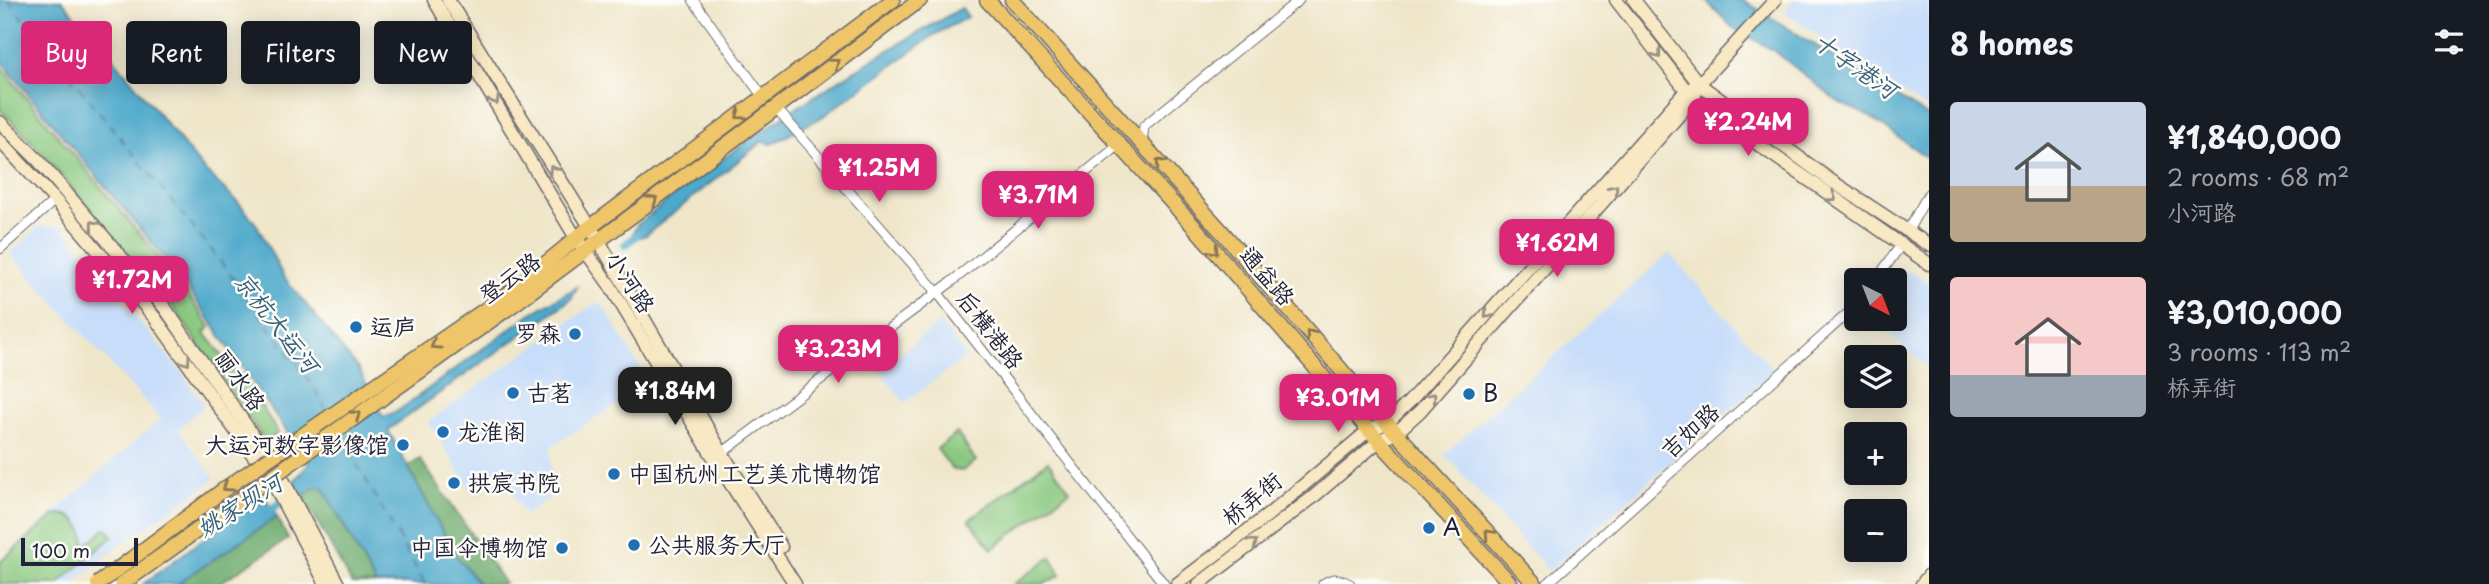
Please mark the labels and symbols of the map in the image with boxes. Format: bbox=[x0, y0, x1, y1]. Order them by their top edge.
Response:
water label: 十字港河 bbox=[1807, 22, 1909, 109]
one-way arrow bbox=[1649, 46, 1661, 59]
one-way arrow bbox=[828, 59, 840, 72]
one-way arrow bbox=[487, 92, 500, 105]
pin: ¥2.24M bbox=[1691, 99, 1805, 158]
one-way arrow bbox=[735, 106, 748, 119]
pin: ¥1.25M bbox=[822, 144, 936, 204]
one-way arrow bbox=[1155, 158, 1168, 171]
one-way arrow bbox=[549, 165, 562, 178]
pin: ¥3.71M bbox=[981, 172, 1095, 231]
one-way arrow bbox=[1606, 184, 1618, 197]
one-way arrow bbox=[1824, 188, 1837, 201]
one-way arrow bbox=[646, 196, 658, 208]
pin: ¥1.62M bbox=[1500, 219, 1614, 279]
one-way arrow bbox=[90, 221, 102, 234]
street label: 通益路 bbox=[1232, 237, 1304, 313]
street label: 登云路 bbox=[471, 242, 547, 311]
one-way arrow bbox=[1206, 242, 1218, 255]
street label: 小河路 bbox=[598, 243, 665, 320]
pin: ¥1.72M bbox=[75, 256, 189, 316]
water label: 京杭大运河 bbox=[226, 263, 331, 383]
north arrow bbox=[1844, 268, 1908, 331]
street label: 后横港路 bbox=[949, 282, 1033, 376]
one-way arrow bbox=[1483, 306, 1496, 319]
place label: 运庐 bbox=[370, 308, 416, 343]
place label: 罗森 bbox=[515, 315, 561, 350]
marker: 运庐 bbox=[348, 319, 364, 335]
marker: 罗森 bbox=[567, 326, 583, 342]
pin: ¥3.23M bbox=[781, 326, 895, 385]
one-way arrow bbox=[1306, 329, 1318, 342]
one-way arrow bbox=[430, 336, 443, 349]
street label: 丽水路 bbox=[207, 341, 275, 417]
one-way arrow bbox=[178, 353, 191, 366]
pin: ¥1.84M bbox=[618, 368, 732, 427]
place label: 古茗 bbox=[527, 374, 573, 409]
pin: ¥3.01M bbox=[1281, 374, 1395, 434]
place label: B bbox=[1483, 375, 1498, 410]
marker: 古茗 bbox=[505, 385, 521, 401]
marker: B bbox=[1461, 386, 1477, 402]
one-way arrow bbox=[1424, 392, 1436, 405]
street label: 吉如路 bbox=[1652, 394, 1726, 466]
one-way arrow bbox=[348, 411, 361, 423]
place label: 龙淮阁 bbox=[457, 413, 526, 448]
marker: 龙淮阁 bbox=[435, 424, 451, 440]
place label: 大运河数字影像馆 bbox=[205, 426, 389, 461]
marker: 大运河数字影像馆 bbox=[395, 437, 411, 453]
place label: 中国杭州工艺美术博物馆 bbox=[628, 455, 881, 490]
water label: 姚家坝河 bbox=[189, 461, 293, 545]
street label: 桥弄街 bbox=[1213, 463, 1289, 533]
place label: 拱宸书院 bbox=[468, 464, 560, 499]
marker: 中国杭州工艺美术博物馆 bbox=[606, 466, 622, 482]
marker: 拱宸书院 bbox=[446, 475, 462, 491]
one-way arrow bbox=[222, 479, 235, 491]
place label: A bbox=[1443, 509, 1461, 544]
marker: A bbox=[1421, 520, 1437, 536]
place label: 公共服务大厅 bbox=[648, 526, 786, 561]
place label: 中国伞博物馆 bbox=[410, 529, 548, 564]
one-way arrow bbox=[1484, 529, 1497, 542]
scale bar bbox=[21, 535, 138, 567]
marker: 公共服务大厅 bbox=[626, 537, 642, 553]
one-way arrow bbox=[1245, 539, 1258, 551]
marker: 中国伞博物馆 bbox=[554, 540, 570, 556]

